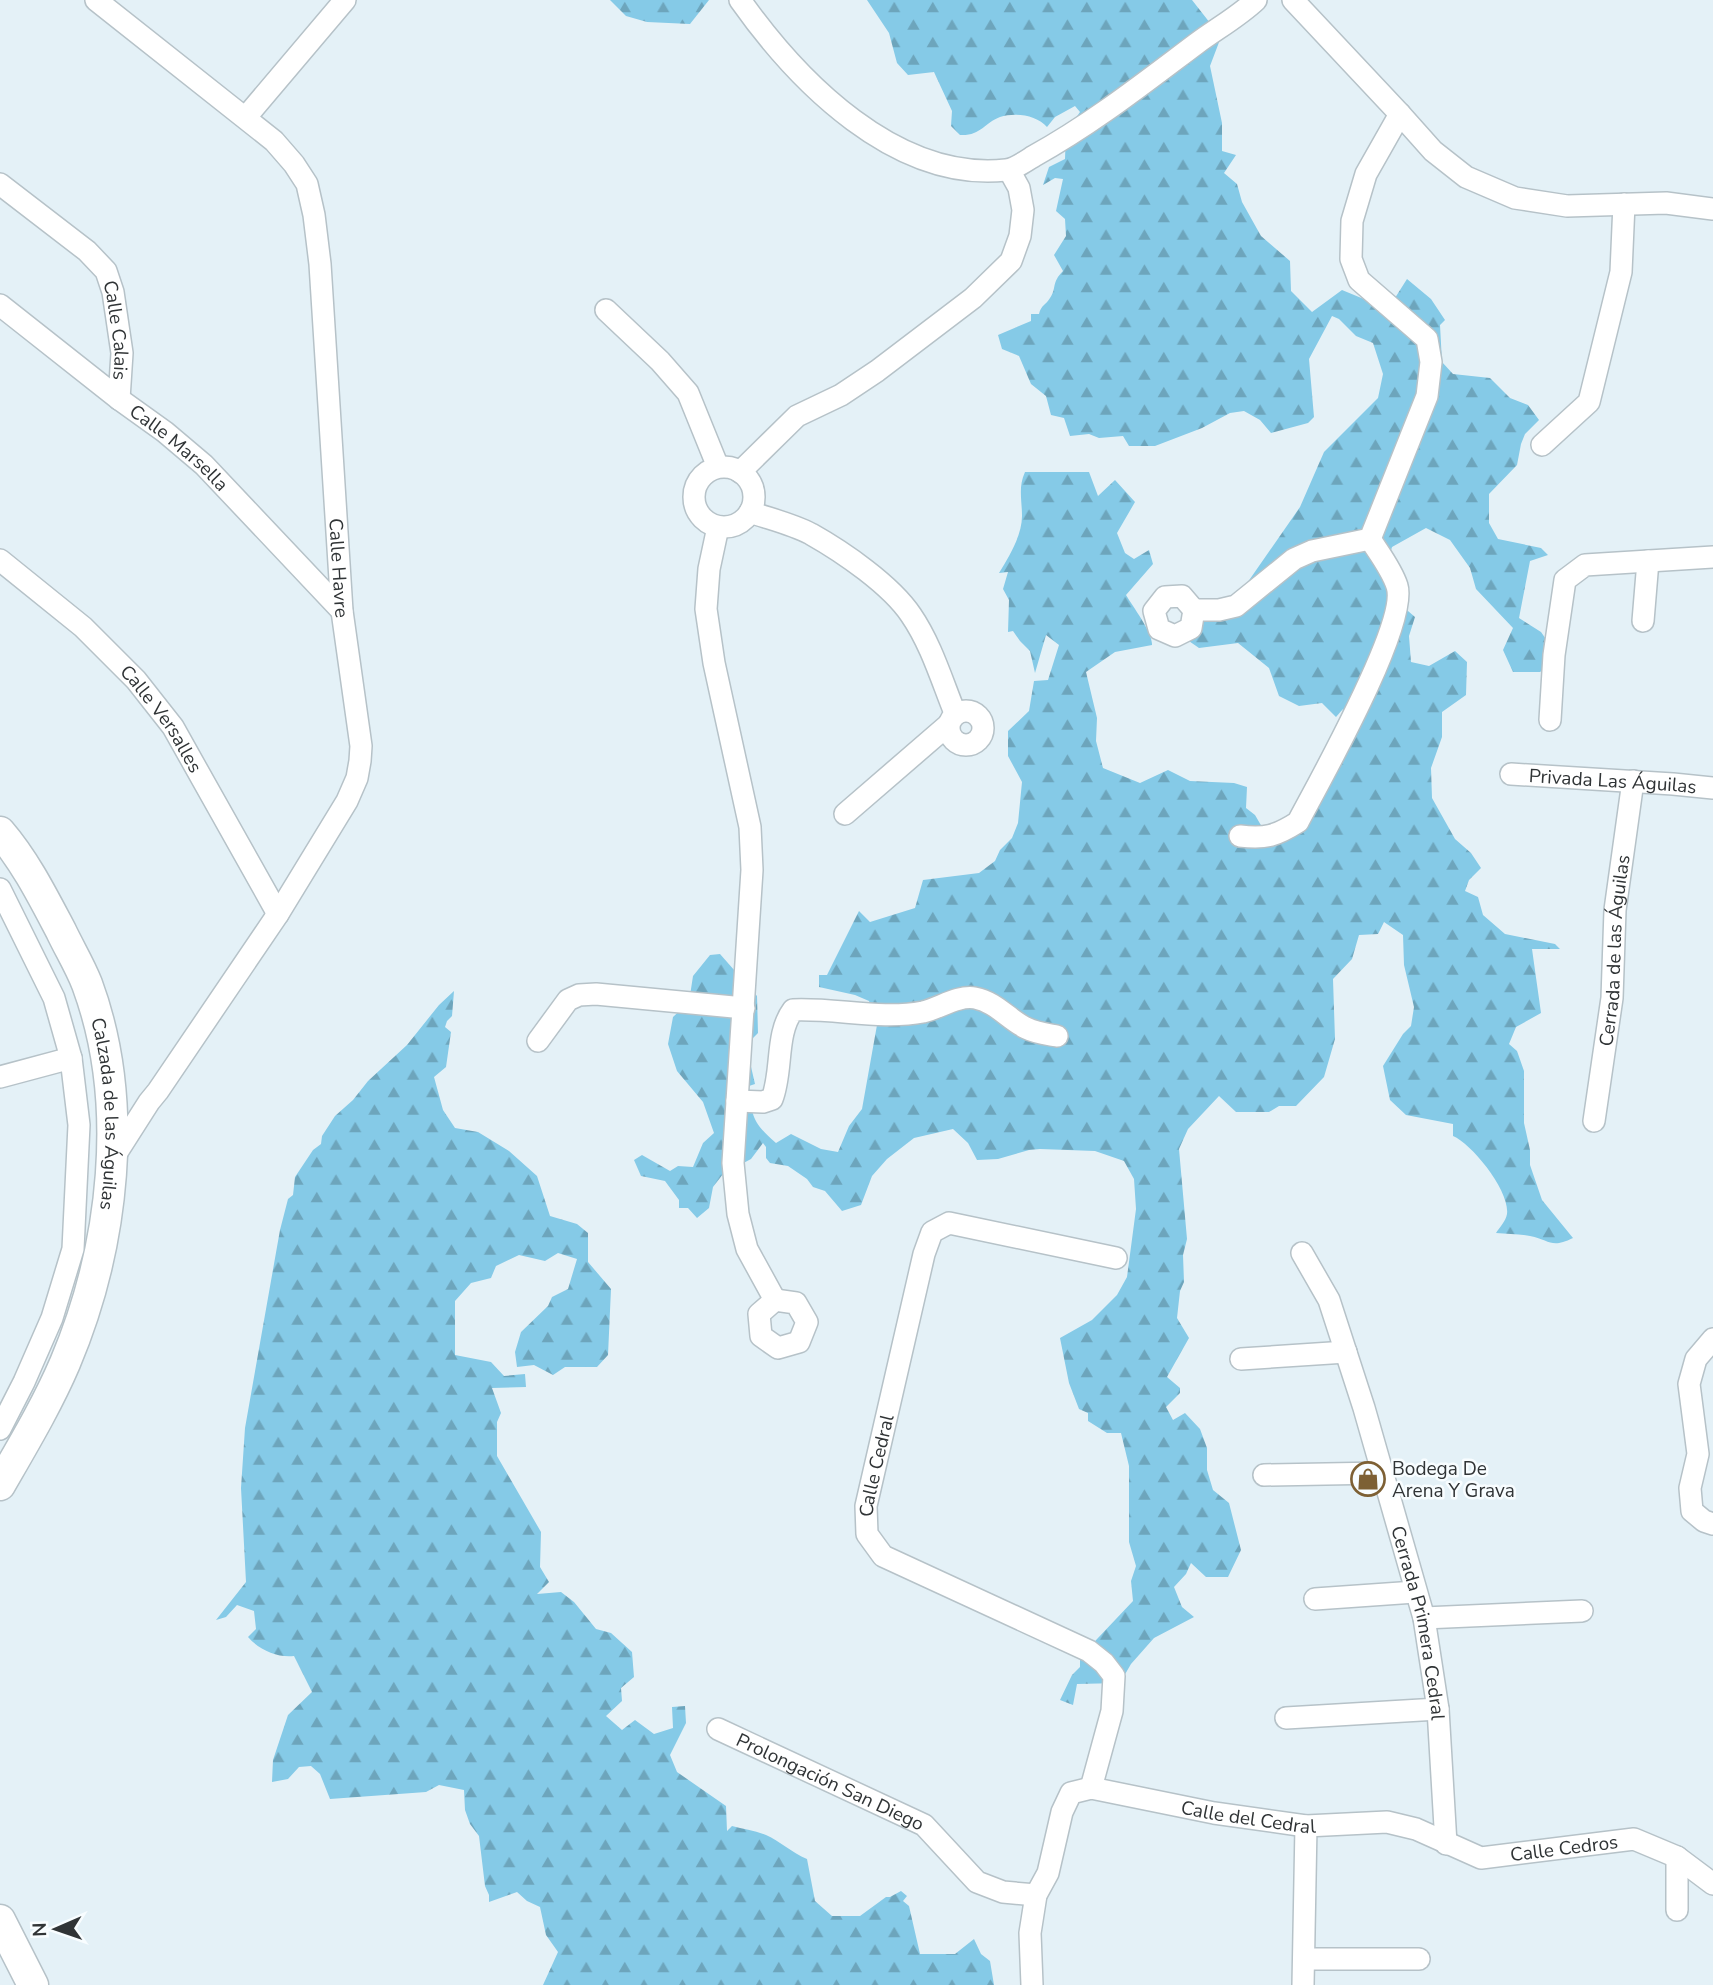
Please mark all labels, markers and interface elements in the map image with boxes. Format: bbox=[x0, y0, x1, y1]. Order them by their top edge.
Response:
street label: Calle Calais bbox=[96, 277, 134, 381]
street label: Calle Marsella bbox=[124, 399, 234, 497]
street label: Calle Havre bbox=[322, 517, 355, 620]
street label: Calle Versalles bbox=[114, 659, 208, 778]
street label: Privada Las Águilas bbox=[1528, 763, 1698, 800]
street label: Cerrada de las Águilas bbox=[1593, 853, 1637, 1048]
street label: Calzada de las Águilas bbox=[84, 1015, 124, 1212]
street label: Calle Cedral bbox=[854, 1412, 901, 1517]
place label: Bodega De Arena Y Grava bbox=[1392, 1456, 1515, 1504]
shop icon: Bodega De Arena Y Grava bbox=[1349, 1460, 1387, 1498]
street label: Cerrada Primera Cedral bbox=[1384, 1523, 1451, 1721]
street label: Prolongación San Diego bbox=[732, 1727, 928, 1837]
street label: Calle del Cedral bbox=[1178, 1795, 1317, 1840]
street label: Calle Cedros bbox=[1509, 1829, 1620, 1868]
north arrow bbox=[21, 1894, 91, 1964]
text: N bbox=[27, 1922, 53, 1937]

